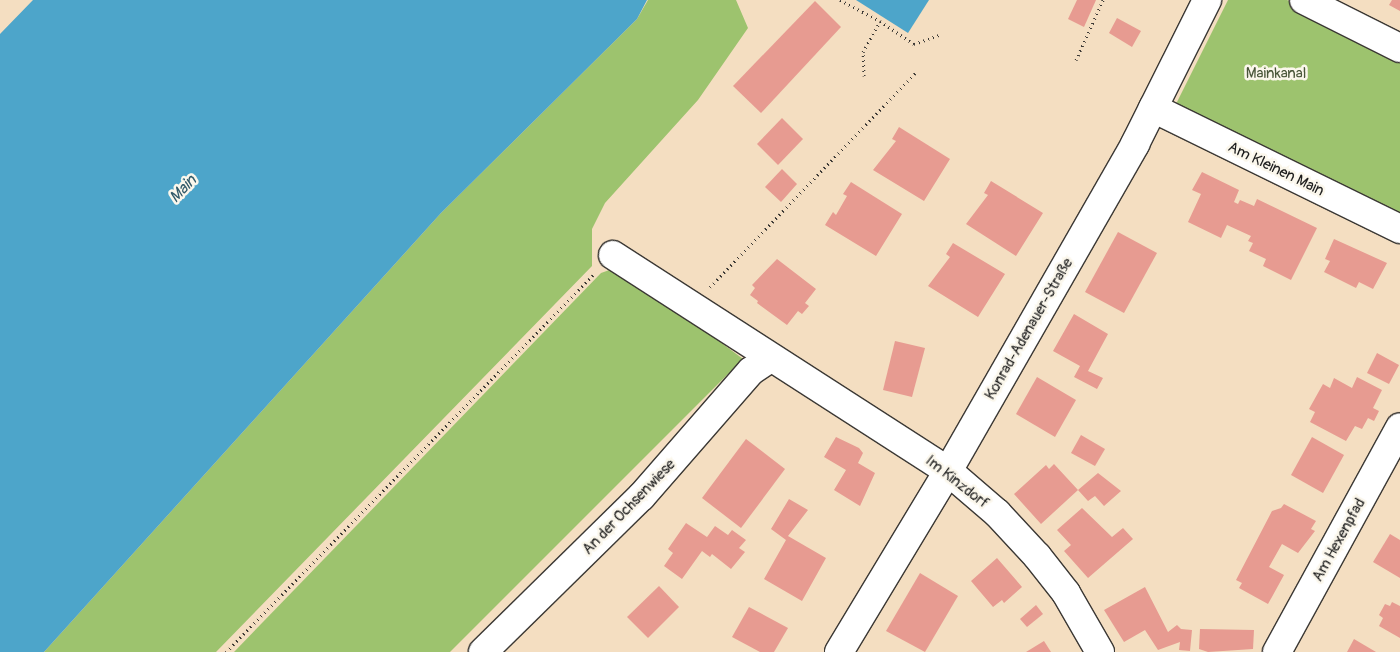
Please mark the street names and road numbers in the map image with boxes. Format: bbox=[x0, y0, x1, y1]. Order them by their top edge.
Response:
street label: Am Kleinen Main bbox=[1225, 138, 1327, 200]
street label: Konrad-Adenauer-Straße bbox=[981, 255, 1077, 403]
street label: Im Kinzdorf bbox=[922, 452, 992, 512]
street label: An der Ochsenwiese bbox=[579, 456, 679, 558]
street label: Am Hexenpfad bbox=[1309, 495, 1369, 585]

